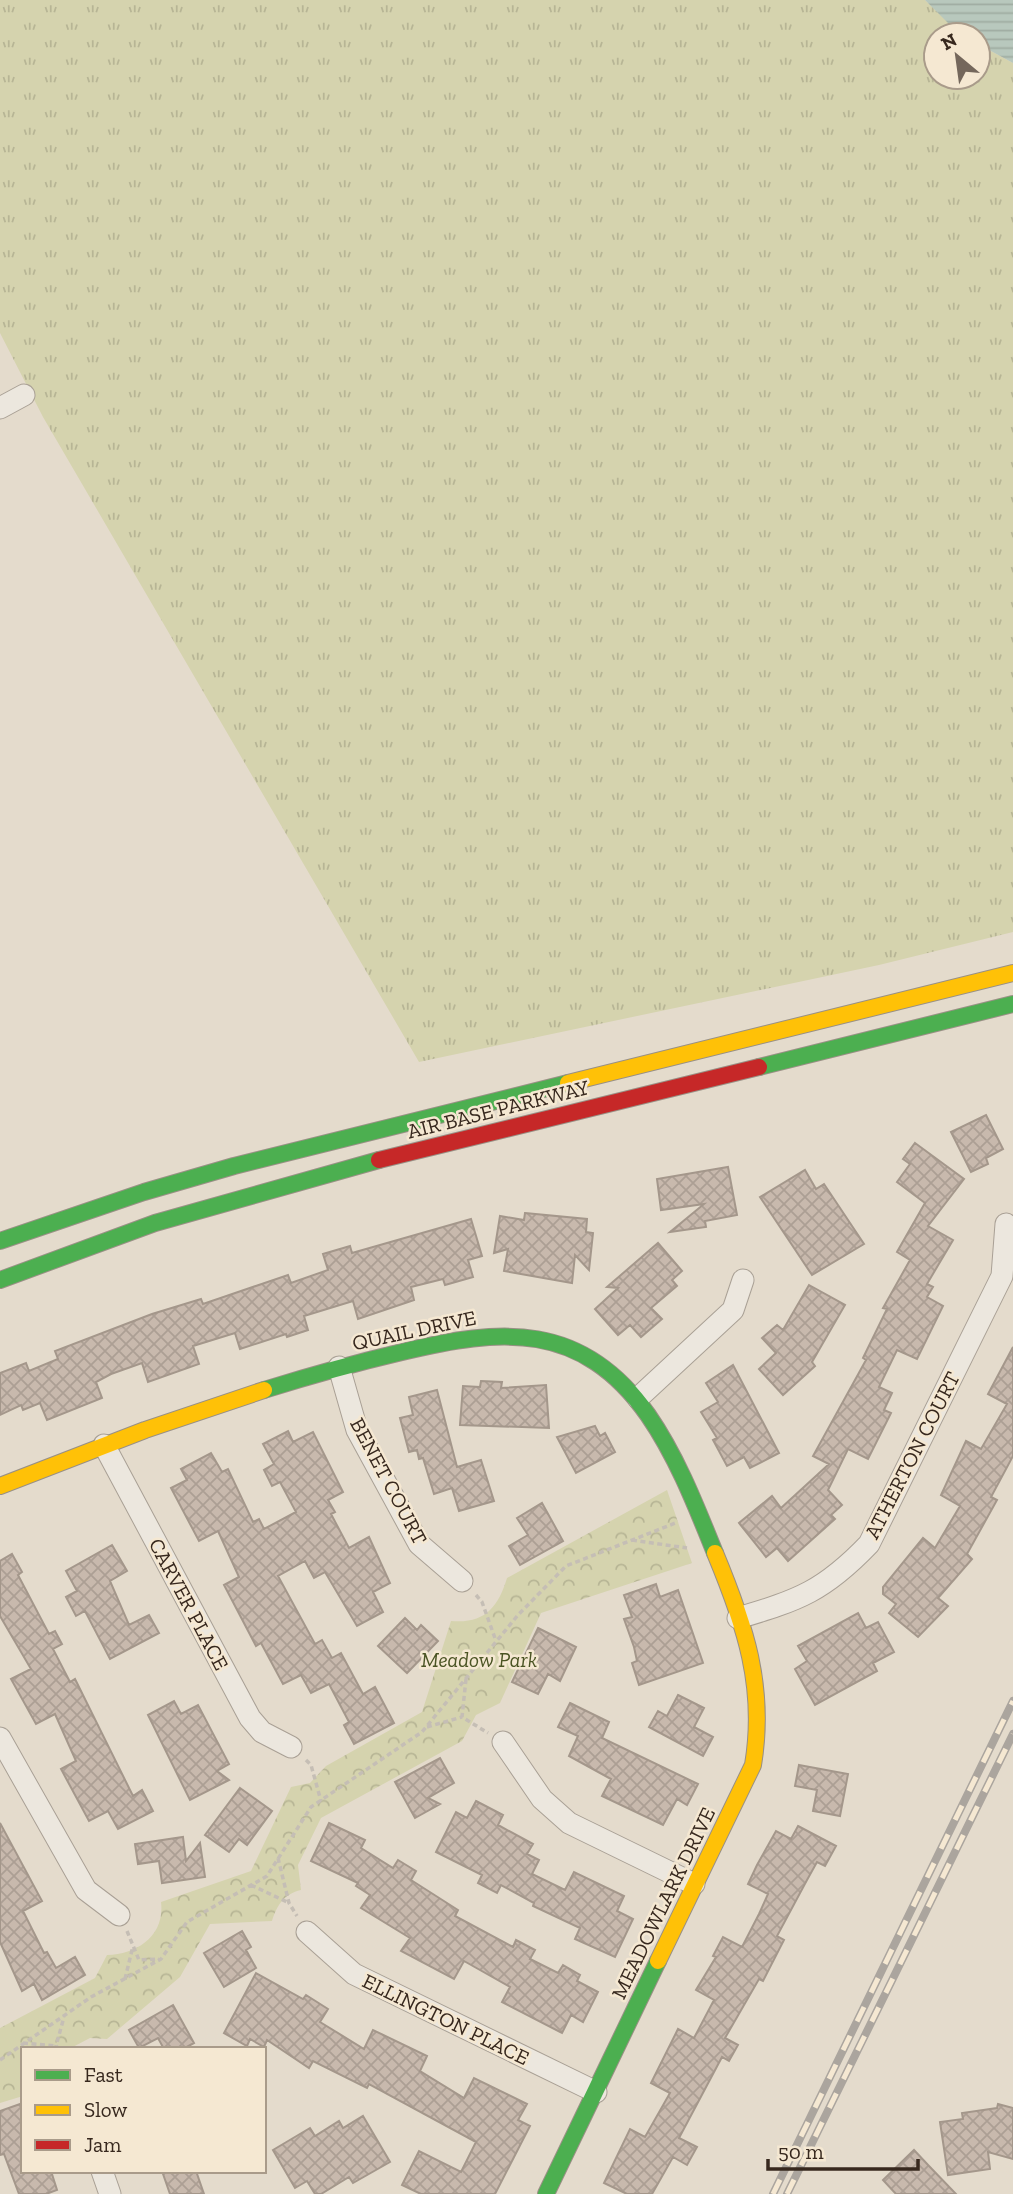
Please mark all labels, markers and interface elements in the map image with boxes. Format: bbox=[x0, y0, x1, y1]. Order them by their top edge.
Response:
north arrow bbox=[922, 21, 992, 91]
text: N bbox=[937, 28, 961, 55]
street label: AIR BASE PARKWAY bbox=[404, 1074, 592, 1144]
street label: QUAIL DRIVE bbox=[350, 1305, 478, 1355]
street label: ATHERTON COURT bbox=[859, 1367, 965, 1543]
street label: BENET COURT bbox=[345, 1413, 433, 1549]
street label: CARVER PLACE bbox=[144, 1534, 234, 1674]
park label: Meadow Park bbox=[421, 1647, 537, 1672]
street label: MEADOWLARK DRIVE bbox=[606, 1803, 720, 2003]
street label: ELLINGTON PLACE bbox=[359, 1968, 533, 2070]
legend bbox=[21, 2047, 266, 2173]
text: Fast bbox=[84, 2062, 123, 2087]
text: Slow bbox=[84, 2097, 127, 2122]
scale bar bbox=[768, 2128, 918, 2172]
text: Jam bbox=[84, 2132, 121, 2157]
text: 50 m bbox=[778, 2139, 824, 2164]

